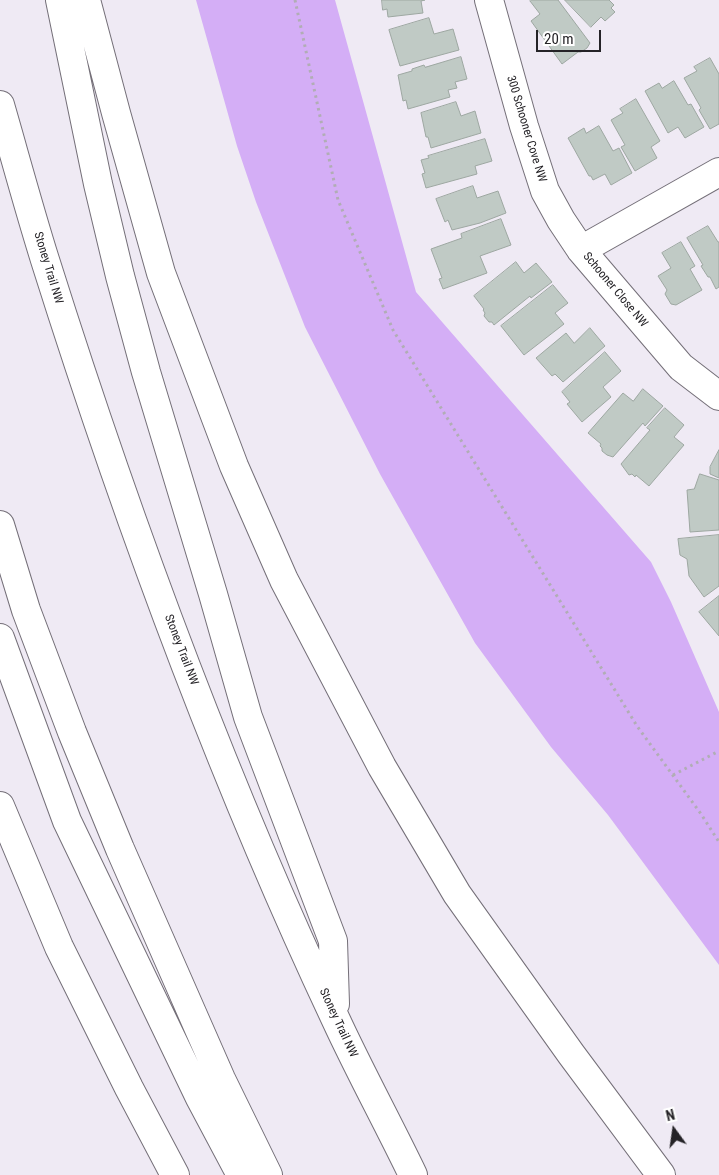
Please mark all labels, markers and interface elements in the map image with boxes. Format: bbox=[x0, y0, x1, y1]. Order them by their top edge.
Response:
scale bar bbox=[539, 20, 604, 52]
text: 20 m bbox=[544, 30, 574, 48]
street label: 300 Schooner Cove NW bbox=[503, 74, 549, 184]
street label: Stoney Trail NW bbox=[30, 230, 66, 306]
street label: Schooner Close NW bbox=[579, 250, 651, 330]
street label: Stoney Trail NW bbox=[161, 613, 201, 687]
street label: Stoney Trail NW bbox=[316, 986, 360, 1060]
north arrow bbox=[649, 1105, 699, 1155]
text: N bbox=[664, 1107, 676, 1124]

